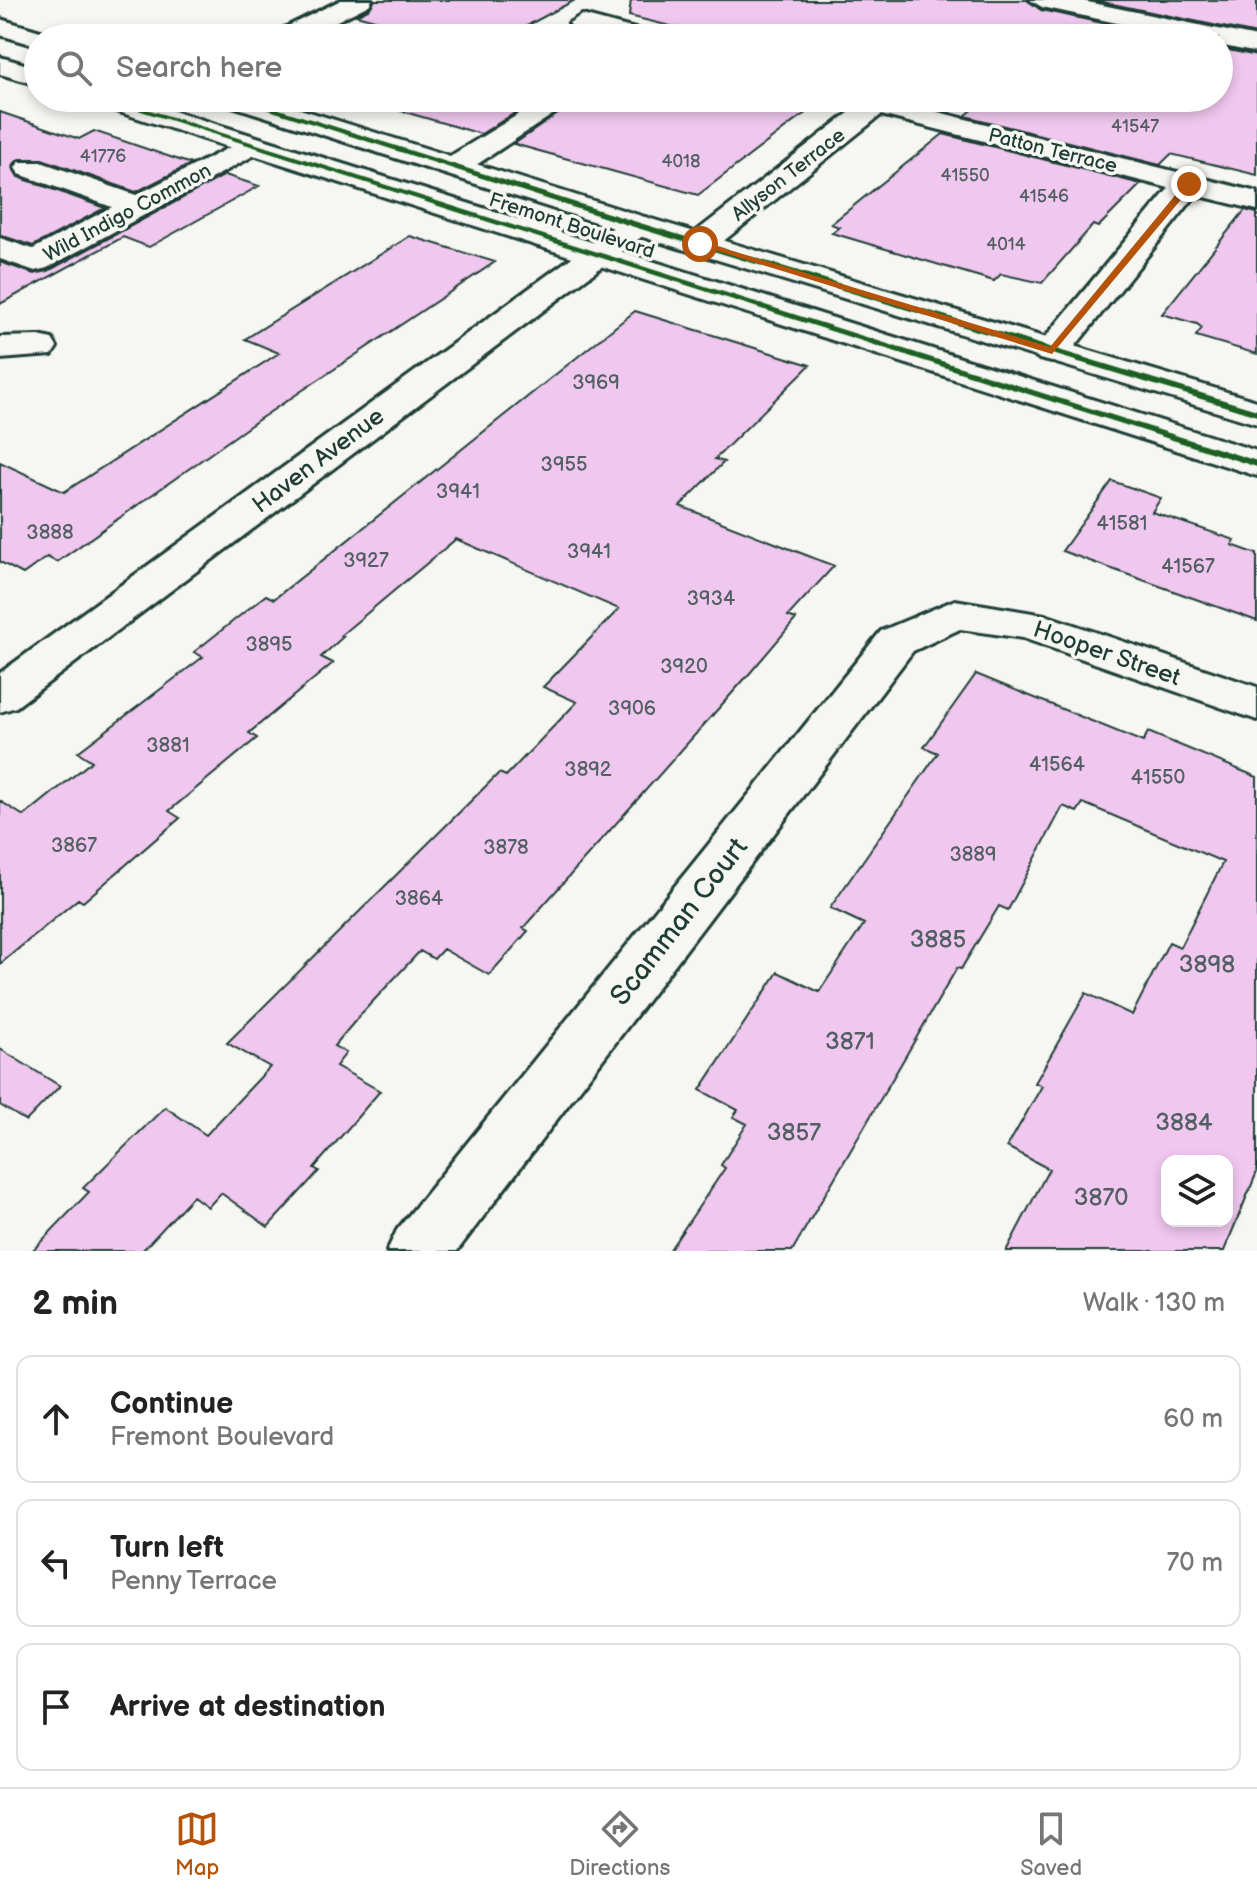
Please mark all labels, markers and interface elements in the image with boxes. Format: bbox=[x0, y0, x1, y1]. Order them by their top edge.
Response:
search box bbox=[24, 24, 1233, 112]
icon: search bbox=[52, 46, 96, 90]
text: Search here bbox=[116, 50, 282, 86]
house number: 41547 bbox=[1111, 116, 1159, 137]
street label: Allyson Terrace bbox=[727, 123, 850, 226]
street label: Patton Terrace bbox=[986, 123, 1120, 179]
house number: 41776 bbox=[80, 146, 126, 167]
house number: 4018 bbox=[661, 151, 701, 172]
street label: Wild Indigo Common bbox=[40, 159, 215, 267]
house number: 41550 bbox=[940, 165, 990, 186]
route end bbox=[1171, 166, 1207, 202]
house number: 41546 bbox=[1019, 186, 1069, 207]
street label: Fremont Boulevard bbox=[486, 188, 657, 264]
route start bbox=[682, 226, 718, 262]
house number: 4014 bbox=[986, 234, 1026, 255]
house number: 3969 bbox=[572, 371, 620, 395]
street label: Haven Avenue bbox=[247, 402, 390, 519]
house number: 3955 bbox=[541, 453, 587, 477]
house number: 3941 bbox=[436, 480, 480, 504]
house number: 41581 bbox=[1097, 512, 1147, 536]
house number: 3888 bbox=[26, 521, 74, 545]
house number: 3941 bbox=[567, 540, 611, 564]
house number: 3927 bbox=[343, 549, 389, 573]
house number: 41567 bbox=[1161, 555, 1215, 579]
house number: 3934 bbox=[687, 587, 735, 611]
street label: Hooper Street bbox=[1030, 615, 1185, 692]
house number: 3895 bbox=[246, 633, 292, 657]
house number: 3920 bbox=[660, 655, 708, 679]
house number: 3906 bbox=[608, 697, 656, 721]
house number: 3881 bbox=[146, 734, 190, 758]
house number: 41564 bbox=[1029, 753, 1085, 777]
house number: 3892 bbox=[564, 758, 612, 782]
house number: 41550 bbox=[1131, 766, 1185, 790]
street label: Scamman Court bbox=[604, 831, 755, 1012]
house number: 3867 bbox=[51, 834, 97, 858]
house number: 3878 bbox=[483, 836, 529, 860]
house number: 3889 bbox=[949, 843, 997, 867]
house number: 3864 bbox=[395, 887, 443, 911]
house number: 3885 bbox=[910, 925, 966, 954]
house number: 3898 bbox=[1179, 950, 1235, 979]
house number: 3871 bbox=[825, 1027, 875, 1056]
house number: 3884 bbox=[1155, 1108, 1213, 1137]
house number: 3857 bbox=[767, 1118, 821, 1147]
map controls bbox=[1161, 1155, 1233, 1227]
button: layers bbox=[1161, 1155, 1233, 1227]
house number: 3870 bbox=[1074, 1183, 1128, 1212]
text: 2 min bbox=[32, 1283, 118, 1324]
text: Walk · 130 m bbox=[1083, 1288, 1225, 1319]
text: Continue bbox=[110, 1386, 233, 1422]
icon: ahead bbox=[34, 1397, 78, 1441]
text: 60 m bbox=[1163, 1404, 1223, 1435]
text: Fremont Boulevard bbox=[110, 1422, 334, 1453]
text: Turn left bbox=[110, 1530, 224, 1566]
icon: left bbox=[34, 1541, 78, 1585]
text: 70 m bbox=[1166, 1548, 1223, 1579]
text: Penny Terrace bbox=[110, 1566, 277, 1597]
icon: arrive bbox=[34, 1685, 78, 1729]
text: Arrive at destination bbox=[110, 1689, 386, 1725]
tab: Map bbox=[175, 1807, 219, 1882]
tab: Directions bbox=[569, 1807, 670, 1882]
tab: Saved bbox=[1020, 1807, 1082, 1882]

